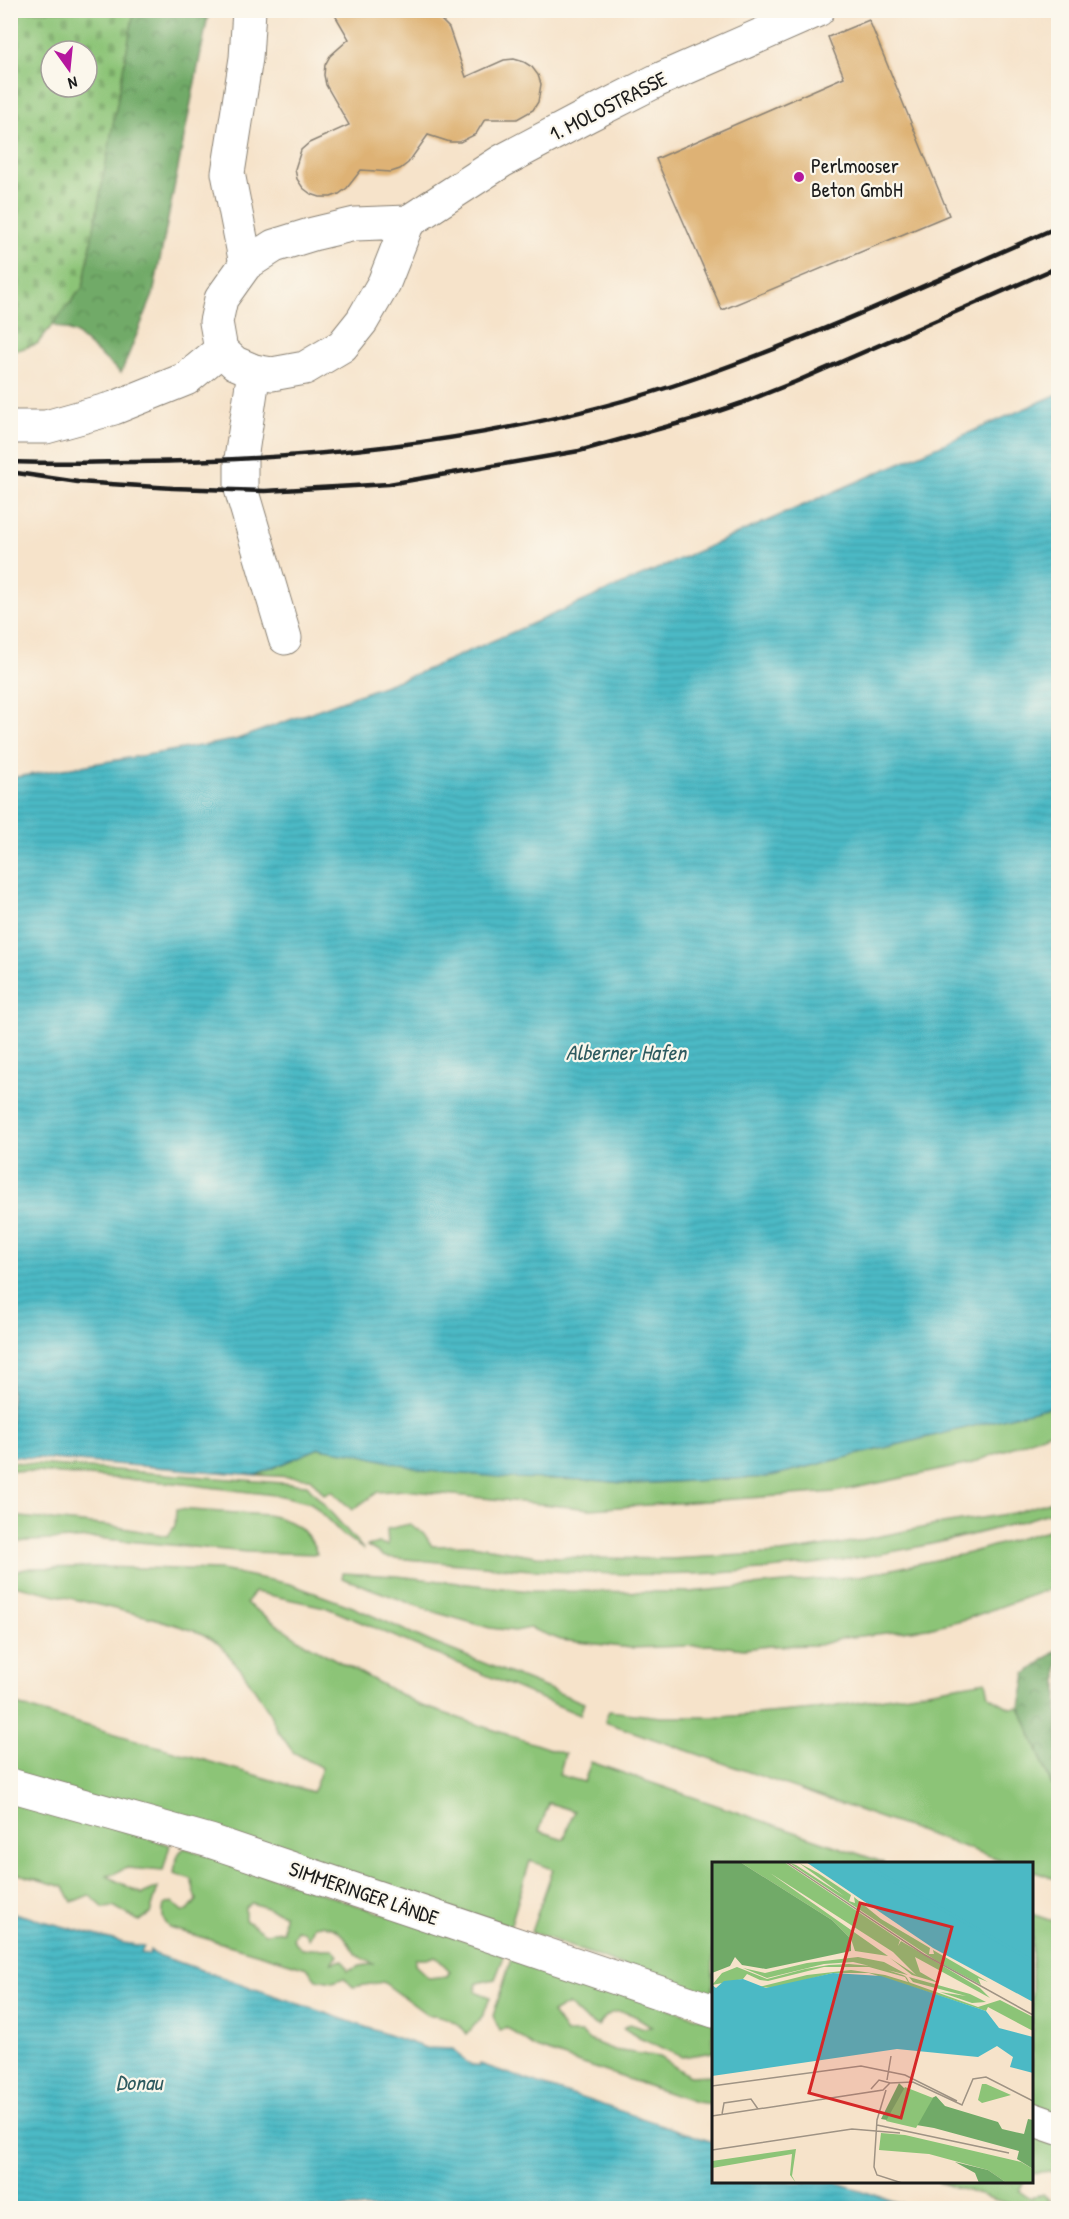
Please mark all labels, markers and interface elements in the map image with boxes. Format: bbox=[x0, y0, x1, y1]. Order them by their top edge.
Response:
north arrow bbox=[39, 39, 99, 99]
street label: 1. MOLOSTRASSE bbox=[544, 64, 672, 148]
text: N bbox=[65, 72, 80, 95]
place label: Perlmooser Beton GmbH bbox=[811, 151, 903, 204]
marker: Perlmooser Beton GmbH bbox=[792, 170, 806, 184]
water label: Alberner Hafen bbox=[566, 1037, 688, 1067]
street label: SIMMERINGER LÄNDE bbox=[285, 1854, 443, 1932]
inset map bbox=[712, 1862, 1033, 2183]
water label: Donau bbox=[116, 2067, 165, 2097]

